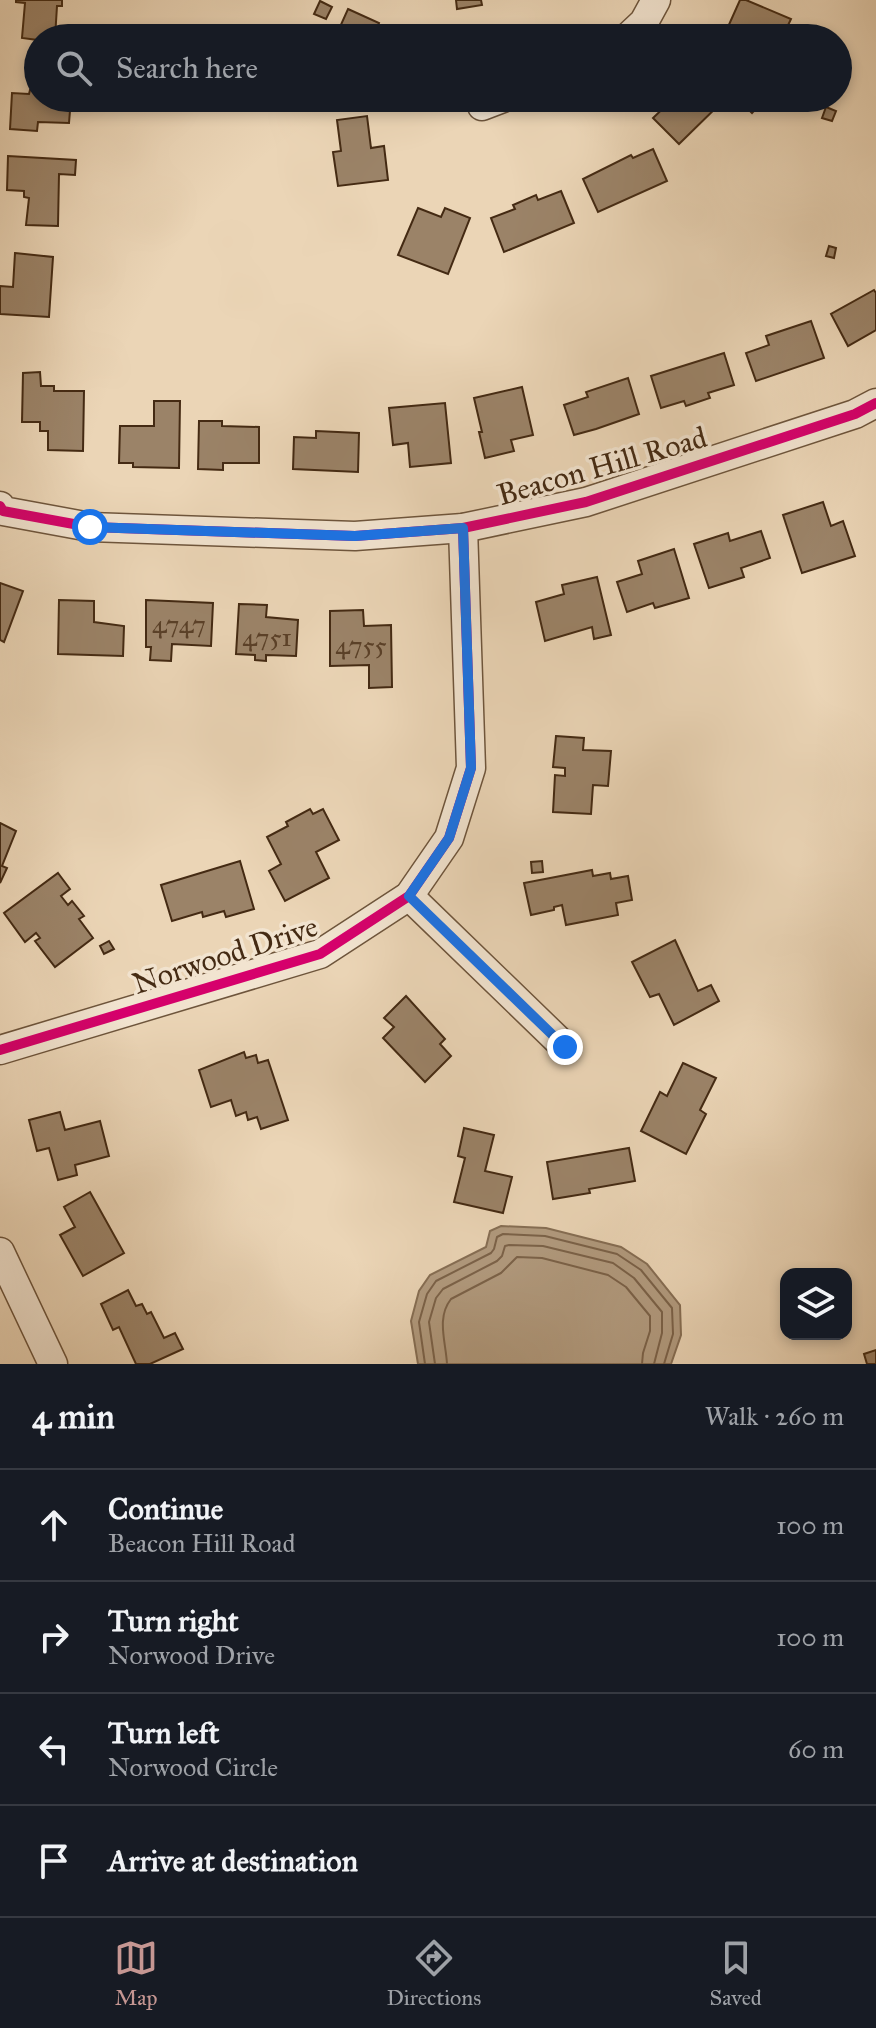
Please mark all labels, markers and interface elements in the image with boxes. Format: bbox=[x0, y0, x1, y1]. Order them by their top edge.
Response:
search box bbox=[24, 24, 852, 112]
icon: search bbox=[52, 46, 96, 90]
text: Search here bbox=[116, 50, 258, 86]
street label: Beacon Hill Road bbox=[493, 419, 711, 513]
route start bbox=[72, 509, 108, 545]
house number: 4747 bbox=[152, 608, 206, 640]
house number: 4751 bbox=[242, 621, 292, 653]
house number: 4755 bbox=[335, 629, 387, 661]
street label: Norwood Drive bbox=[128, 908, 322, 1002]
route end bbox=[547, 1029, 583, 1065]
map controls bbox=[780, 1268, 852, 1340]
button: layers bbox=[780, 1268, 852, 1340]
text: 4 min bbox=[32, 1396, 115, 1437]
text: Walk · 260 m bbox=[705, 1400, 844, 1432]
text: Continue bbox=[108, 1491, 223, 1527]
icon: ahead bbox=[32, 1503, 76, 1547]
text: 100 m bbox=[776, 1509, 844, 1541]
text: Beacon Hill Road bbox=[108, 1527, 296, 1559]
text: Turn right bbox=[108, 1603, 239, 1639]
icon: right bbox=[32, 1615, 76, 1659]
text: 100 m bbox=[776, 1621, 844, 1653]
text: Norwood Drive bbox=[108, 1639, 275, 1671]
text: Turn left bbox=[108, 1715, 219, 1751]
icon: left bbox=[32, 1727, 76, 1771]
text: 60 m bbox=[788, 1733, 844, 1765]
text: Norwood Circle bbox=[108, 1751, 278, 1783]
icon: arrive bbox=[32, 1839, 76, 1883]
text: Arrive at destination bbox=[108, 1843, 358, 1879]
tab: Map bbox=[114, 1936, 158, 2011]
tab: Directions bbox=[386, 1936, 481, 2011]
tab: Saved bbox=[710, 1936, 762, 2011]

